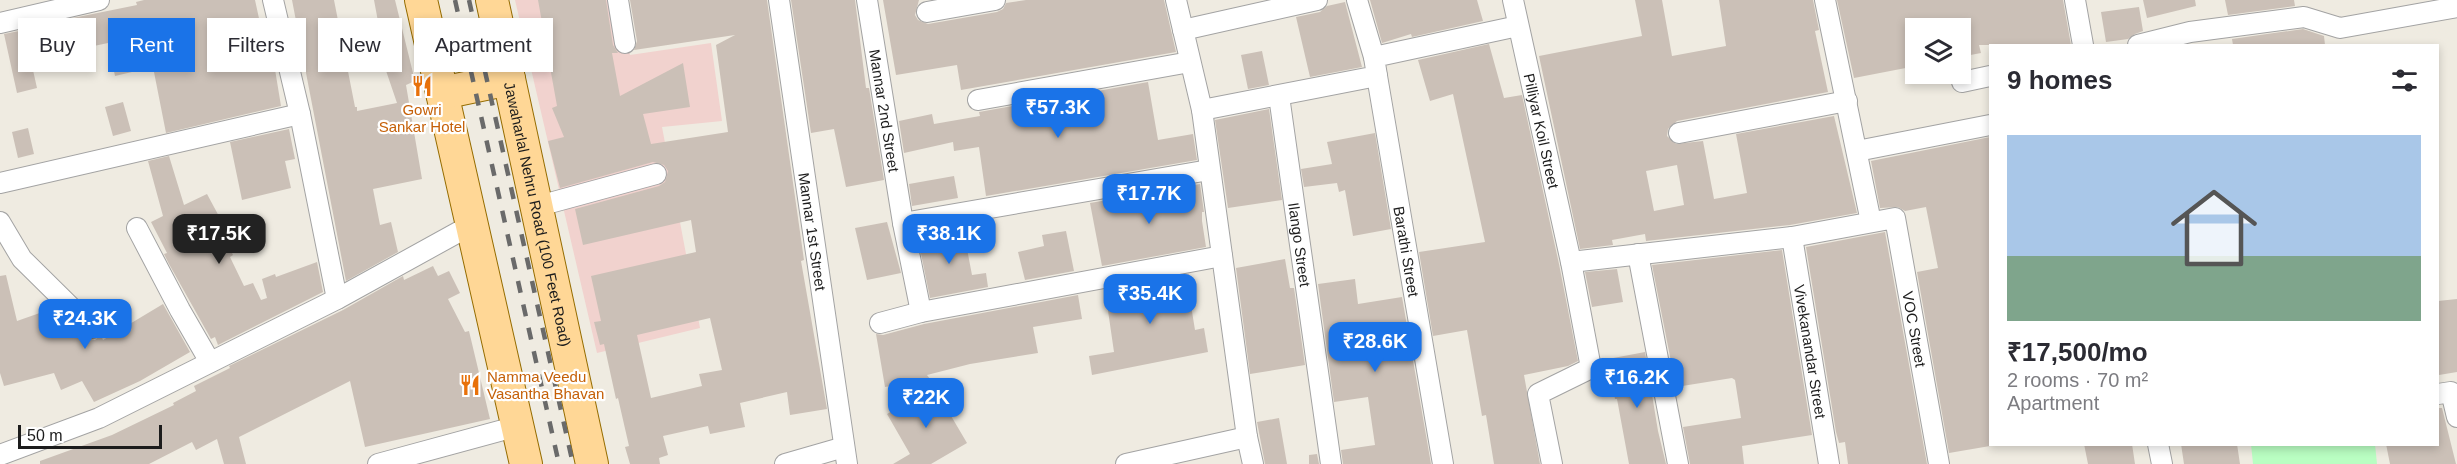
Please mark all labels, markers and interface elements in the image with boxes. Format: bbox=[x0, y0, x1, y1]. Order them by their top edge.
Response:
chip: Buy bbox=[18, 18, 96, 72]
chip: Rent bbox=[108, 18, 195, 72]
chip: Filters bbox=[207, 18, 306, 72]
chip: New bbox=[318, 18, 402, 72]
chip: Apartment bbox=[414, 18, 553, 72]
map controls bbox=[1905, 18, 1971, 84]
button: layers bbox=[1905, 18, 1971, 84]
street label: Mannar 2nd Street bbox=[867, 48, 903, 174]
icon: filters bbox=[2388, 64, 2421, 97]
text: 9 homes bbox=[2007, 65, 2113, 95]
street label: Pilliyar Koil Street bbox=[1521, 72, 1563, 191]
restaurant icon: Gowri Sankar Hotel bbox=[410, 74, 434, 98]
street label: Jawaharlal Nehru Road (100 Feet Road) bbox=[501, 80, 575, 348]
pin: ₹57.3K bbox=[1009, 88, 1107, 139]
text: ₹57.3K bbox=[1026, 96, 1090, 118]
place label: Gowri Sankar Hotel bbox=[379, 101, 465, 135]
street label: Mannar 1st Street bbox=[796, 171, 830, 293]
pin: ₹17.7K bbox=[1100, 174, 1198, 225]
icon: home bbox=[2160, 174, 2268, 282]
text: ₹17.7K bbox=[1117, 182, 1181, 204]
street label: Ilango Street bbox=[1286, 201, 1314, 289]
street label: Barathi Street bbox=[1391, 205, 1423, 299]
pin: ₹17.5K bbox=[170, 214, 268, 265]
pin: ₹38.1K bbox=[900, 214, 998, 265]
text: ₹17.5K bbox=[187, 222, 251, 244]
text: ₹38.1K bbox=[917, 222, 981, 244]
pin: ₹35.4K bbox=[1101, 274, 1199, 325]
text: ₹35.4K bbox=[1118, 282, 1182, 304]
street label: Vivekanandar Street bbox=[1791, 283, 1830, 421]
street label: VOC Street bbox=[1900, 290, 1930, 369]
pin: ₹24.3K bbox=[36, 299, 134, 350]
text: ₹24.3K bbox=[53, 307, 117, 329]
pin: ₹28.6K bbox=[1326, 322, 1424, 373]
text: ₹28.6K bbox=[1343, 330, 1407, 352]
text: ₹17,500/mo bbox=[2007, 337, 2148, 367]
pin: ₹16.2K bbox=[1588, 358, 1686, 409]
text: ₹16.2K bbox=[1605, 366, 1669, 388]
place label: Namma Veedu Vasantha Bhavan bbox=[487, 368, 604, 402]
text: 2 rooms · 70 m² bbox=[2007, 369, 2148, 391]
restaurant icon: Namma Veedu Vasantha Bhavan bbox=[458, 373, 482, 397]
pin: ₹22K bbox=[890, 378, 962, 429]
text: ₹22K bbox=[902, 386, 950, 408]
text: Apartment bbox=[2007, 392, 2099, 414]
scale bar bbox=[18, 422, 162, 450]
text: 50 m bbox=[27, 427, 63, 444]

